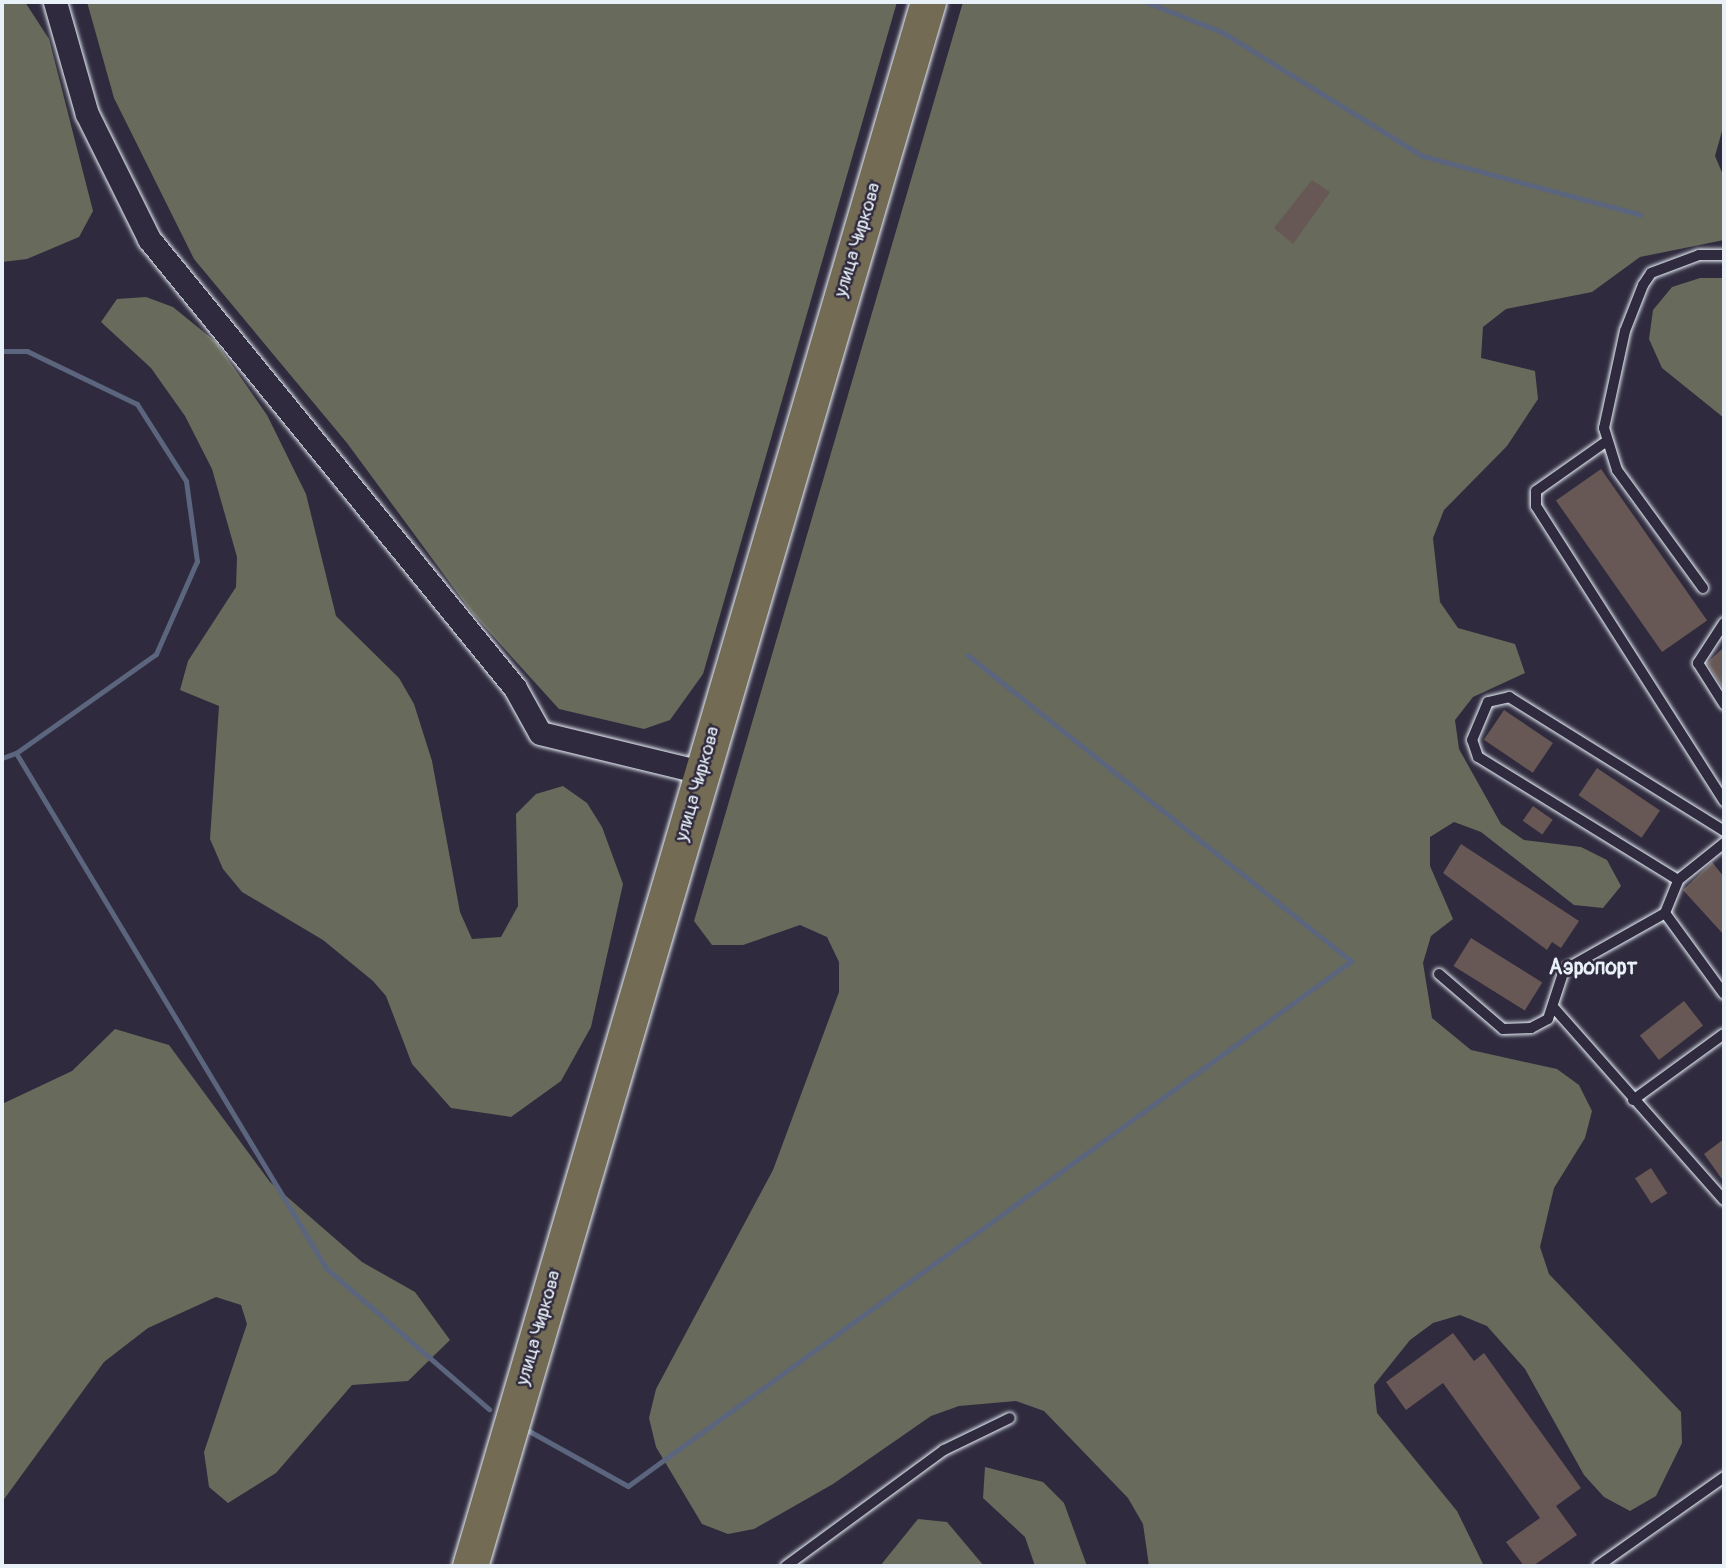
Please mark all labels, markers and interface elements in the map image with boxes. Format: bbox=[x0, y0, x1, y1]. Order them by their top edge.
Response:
street label: улица Чиркова bbox=[830, 180, 886, 300]
street label: улица Чиркова bbox=[671, 724, 725, 844]
district label: Аэропорт bbox=[1549, 955, 1637, 981]
street label: улица Чиркова bbox=[512, 1268, 566, 1388]

